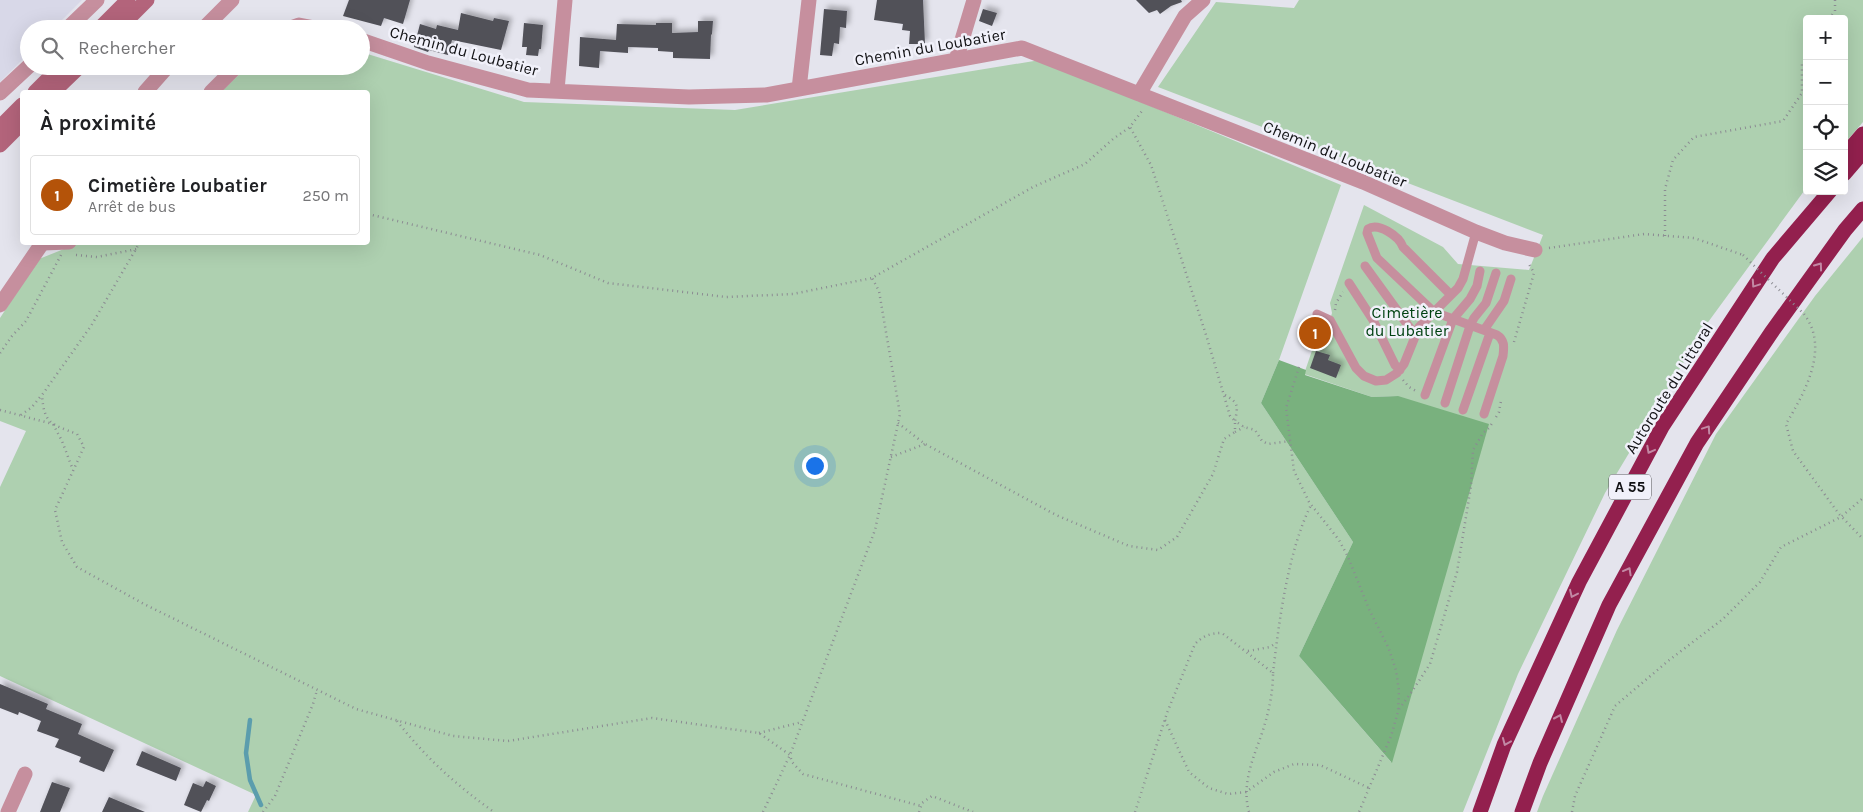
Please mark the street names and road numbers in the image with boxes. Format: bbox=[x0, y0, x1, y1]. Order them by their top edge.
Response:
street label: Chemin du Loubatier bbox=[388, 22, 540, 80]
street label: Chemin du Loubatier bbox=[853, 24, 1007, 70]
street label: Chemin du Loubatier bbox=[1261, 117, 1410, 192]
street label: Autoroute du Littoral bbox=[1621, 319, 1717, 457]
road number: A 55 bbox=[1609, 474, 1651, 500]

